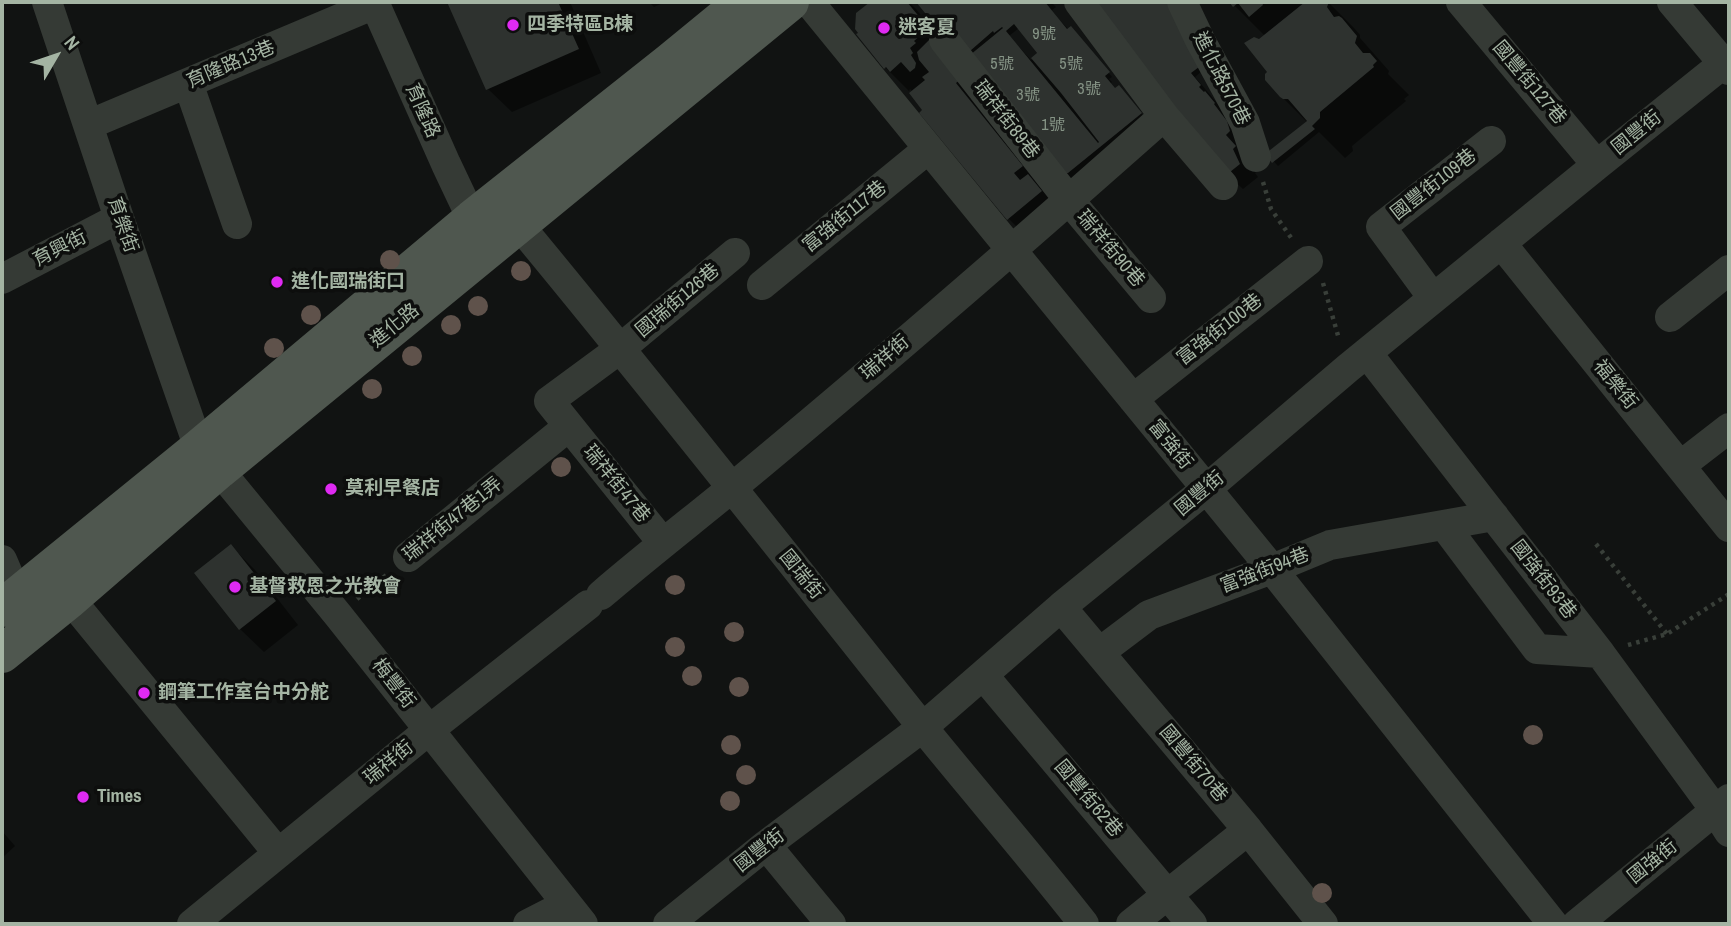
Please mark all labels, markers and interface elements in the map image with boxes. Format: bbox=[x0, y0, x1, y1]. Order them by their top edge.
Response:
place label: 四季特區B棟 bbox=[527, 14, 633, 36]
marker: 四季特區B棟 bbox=[505, 17, 521, 33]
place label: 迷客夏 bbox=[898, 17, 955, 39]
marker: 迷客夏 bbox=[876, 20, 892, 36]
north arrow bbox=[21, 21, 91, 91]
house number: 9號 bbox=[1032, 25, 1056, 45]
street label: 進化路570巷 bbox=[1188, 28, 1254, 130]
text: N bbox=[59, 30, 86, 55]
street label: 育隆路13巷 bbox=[184, 36, 278, 94]
street label: 國豐街127巷 bbox=[1487, 37, 1571, 129]
house number: 5號 bbox=[990, 55, 1014, 75]
house number: 5號 bbox=[1059, 55, 1083, 75]
street label: 瑞祥街89巷 bbox=[968, 76, 1044, 164]
street label: 育隆路 bbox=[400, 80, 444, 142]
house number: 3號 bbox=[1077, 80, 1101, 100]
house number: 3號 bbox=[1016, 86, 1040, 106]
street label: 國豐街 bbox=[1608, 106, 1666, 160]
house number: 1號 bbox=[1041, 116, 1065, 136]
street label: 國豐街109巷 bbox=[1387, 145, 1481, 225]
street label: 富強街117巷 bbox=[799, 176, 891, 258]
street label: 育樂街 bbox=[102, 194, 142, 256]
street label: 瑞祥街90巷 bbox=[1071, 206, 1149, 292]
street label: 育興街 bbox=[29, 226, 91, 272]
street label: 國瑞街126巷 bbox=[632, 259, 724, 343]
place label: 進化國瑞街口 bbox=[291, 271, 405, 293]
marker: 進化國瑞街口 bbox=[269, 274, 285, 290]
street label: 富強街100巷 bbox=[1173, 290, 1267, 370]
street label: 進化路 bbox=[366, 299, 424, 353]
street label: 瑞祥街 bbox=[856, 331, 914, 385]
street label: 福樂街 bbox=[1588, 356, 1642, 414]
street label: 富強街 bbox=[1143, 416, 1197, 474]
street label: 瑞祥街47巷 bbox=[578, 441, 654, 527]
street label: 國豐街 bbox=[1171, 467, 1229, 521]
street label: 瑞祥街47巷1弄 bbox=[399, 473, 507, 567]
place label: 莫利早餐店 bbox=[345, 478, 440, 500]
marker: 莫利早餐店 bbox=[323, 481, 339, 497]
street label: 國強街93巷 bbox=[1505, 536, 1581, 624]
street label: 富強街94巷 bbox=[1217, 544, 1313, 598]
street label: 國瑞街 bbox=[774, 546, 828, 604]
place label: 基督救恩之光教會 bbox=[249, 576, 401, 598]
marker: 基督救恩之光教會 bbox=[227, 579, 243, 595]
street label: 梅豐街 bbox=[366, 655, 420, 713]
place label: 鋼筆工作室台中分舵 bbox=[158, 682, 329, 704]
marker: 鋼筆工作室台中分舵 bbox=[136, 685, 152, 701]
street label: 國豐街70巷 bbox=[1154, 721, 1232, 807]
street label: 瑞祥街 bbox=[360, 736, 418, 790]
street label: 國豐街62巷 bbox=[1049, 756, 1127, 842]
place label: Times bbox=[97, 786, 142, 808]
marker: Times bbox=[75, 789, 91, 805]
street label: 國豐街 bbox=[731, 824, 789, 878]
street label: 國強街 bbox=[1624, 835, 1682, 889]

